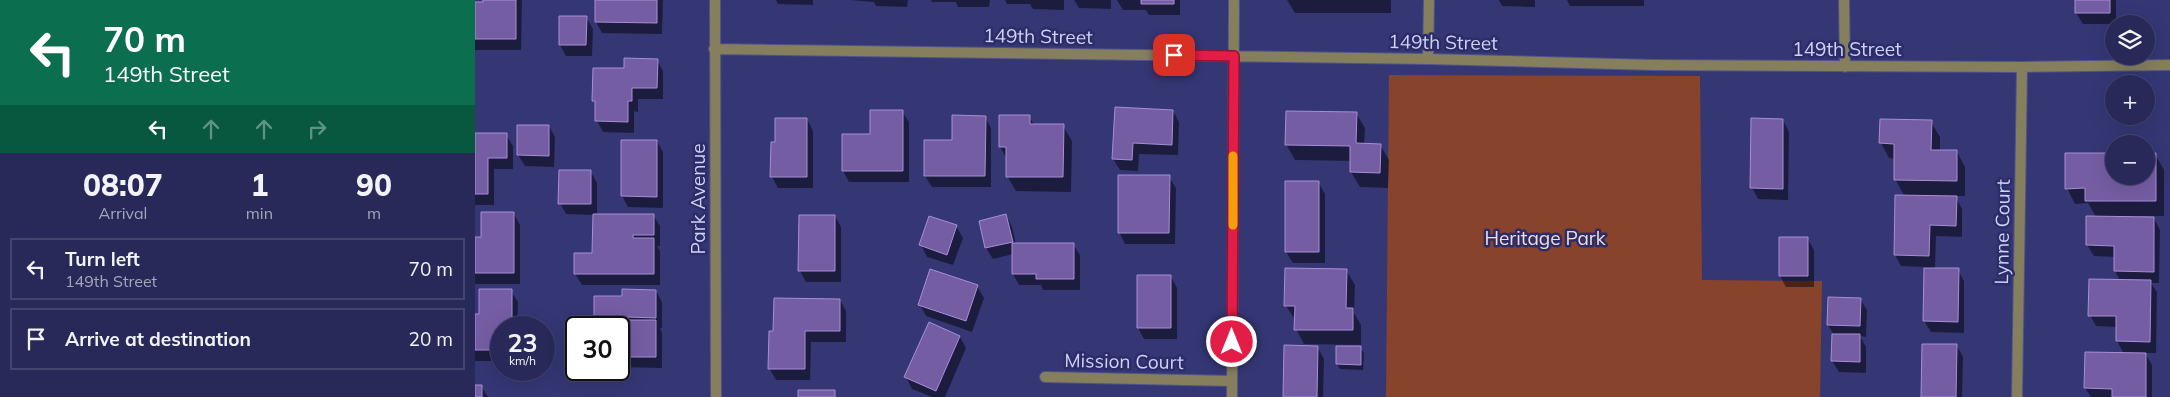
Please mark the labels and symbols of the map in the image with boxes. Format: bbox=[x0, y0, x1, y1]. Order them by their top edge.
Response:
street label: 149th Street bbox=[983, 23, 1093, 49]
street label: 149th Street bbox=[1388, 29, 1498, 55]
pin bbox=[1153, 34, 1195, 76]
street label: 149th Street bbox=[1792, 37, 1902, 61]
street label: Park Avenue bbox=[686, 143, 710, 255]
street label: Lynne Court bbox=[1989, 179, 2015, 285]
park label: Heritage Park bbox=[1484, 226, 1606, 250]
position arrow bbox=[1205, 315, 1257, 367]
speed limit sign: 30 bbox=[565, 316, 630, 381]
street label: Mission Court bbox=[1064, 348, 1184, 374]

